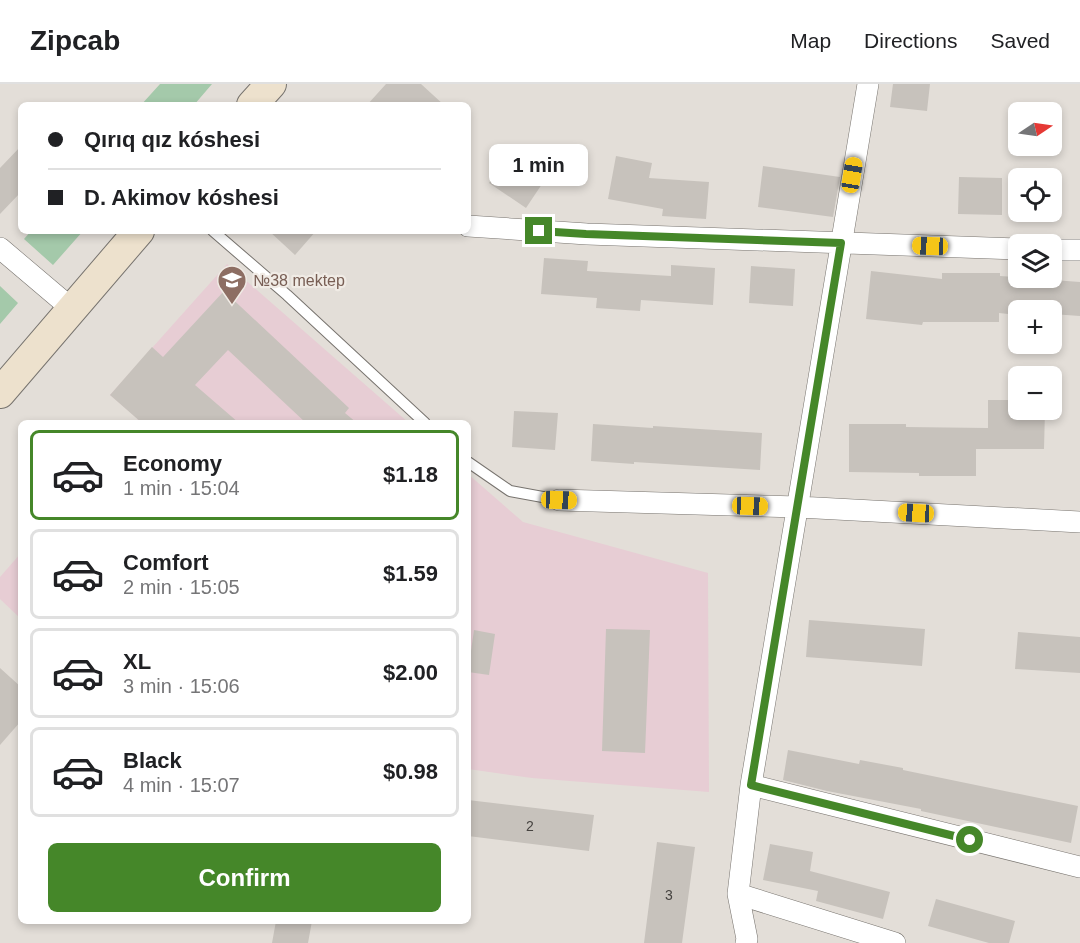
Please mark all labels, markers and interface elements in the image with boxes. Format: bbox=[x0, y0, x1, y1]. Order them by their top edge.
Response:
text: Zipcab bbox=[30, 25, 120, 56]
text: Map bbox=[790, 29, 831, 52]
text: Directions bbox=[864, 29, 957, 52]
text: Saved bbox=[990, 29, 1050, 52]
north arrow bbox=[1008, 102, 1062, 156]
map controls bbox=[1008, 102, 1062, 420]
text: Qırıq qız kóshesi bbox=[84, 127, 260, 152]
callout: 1 min bbox=[490, 144, 588, 186]
text: 1 min bbox=[512, 154, 565, 176]
car bbox=[840, 156, 864, 194]
button: locate bbox=[1008, 168, 1062, 222]
text: D. Akimov kóshesi bbox=[84, 185, 279, 210]
route end bbox=[525, 217, 552, 244]
button: layers bbox=[1008, 234, 1062, 288]
car bbox=[912, 236, 948, 256]
school or university icon: №38 mektep bbox=[216, 264, 248, 306]
place label: №38 mektep bbox=[253, 272, 345, 289]
button: + bbox=[1008, 300, 1062, 354]
button: − bbox=[1008, 366, 1062, 420]
icon: car bbox=[51, 448, 105, 502]
text: Economy bbox=[123, 451, 222, 476]
text: $1.18 bbox=[383, 462, 438, 487]
text: 1 min · 15:04 bbox=[123, 477, 240, 499]
car bbox=[541, 490, 577, 510]
car bbox=[732, 496, 768, 516]
car bbox=[898, 503, 934, 523]
icon: car bbox=[51, 547, 105, 601]
text: Comfort bbox=[123, 550, 209, 575]
text: $1.59 bbox=[383, 561, 438, 586]
text: 2 min · 15:05 bbox=[123, 576, 240, 598]
icon: car bbox=[51, 646, 105, 700]
text: XL bbox=[123, 649, 151, 674]
text: $2.00 bbox=[383, 660, 438, 685]
text: 3 min · 15:06 bbox=[123, 675, 240, 697]
icon: car bbox=[51, 745, 105, 799]
text: Black bbox=[123, 748, 182, 773]
text: $0.98 bbox=[383, 759, 438, 784]
text: 4 min · 15:07 bbox=[123, 774, 240, 796]
house number: 2 bbox=[526, 818, 534, 834]
route start bbox=[956, 826, 983, 853]
button: Confirm bbox=[48, 843, 441, 912]
house number: 3 bbox=[665, 887, 673, 903]

